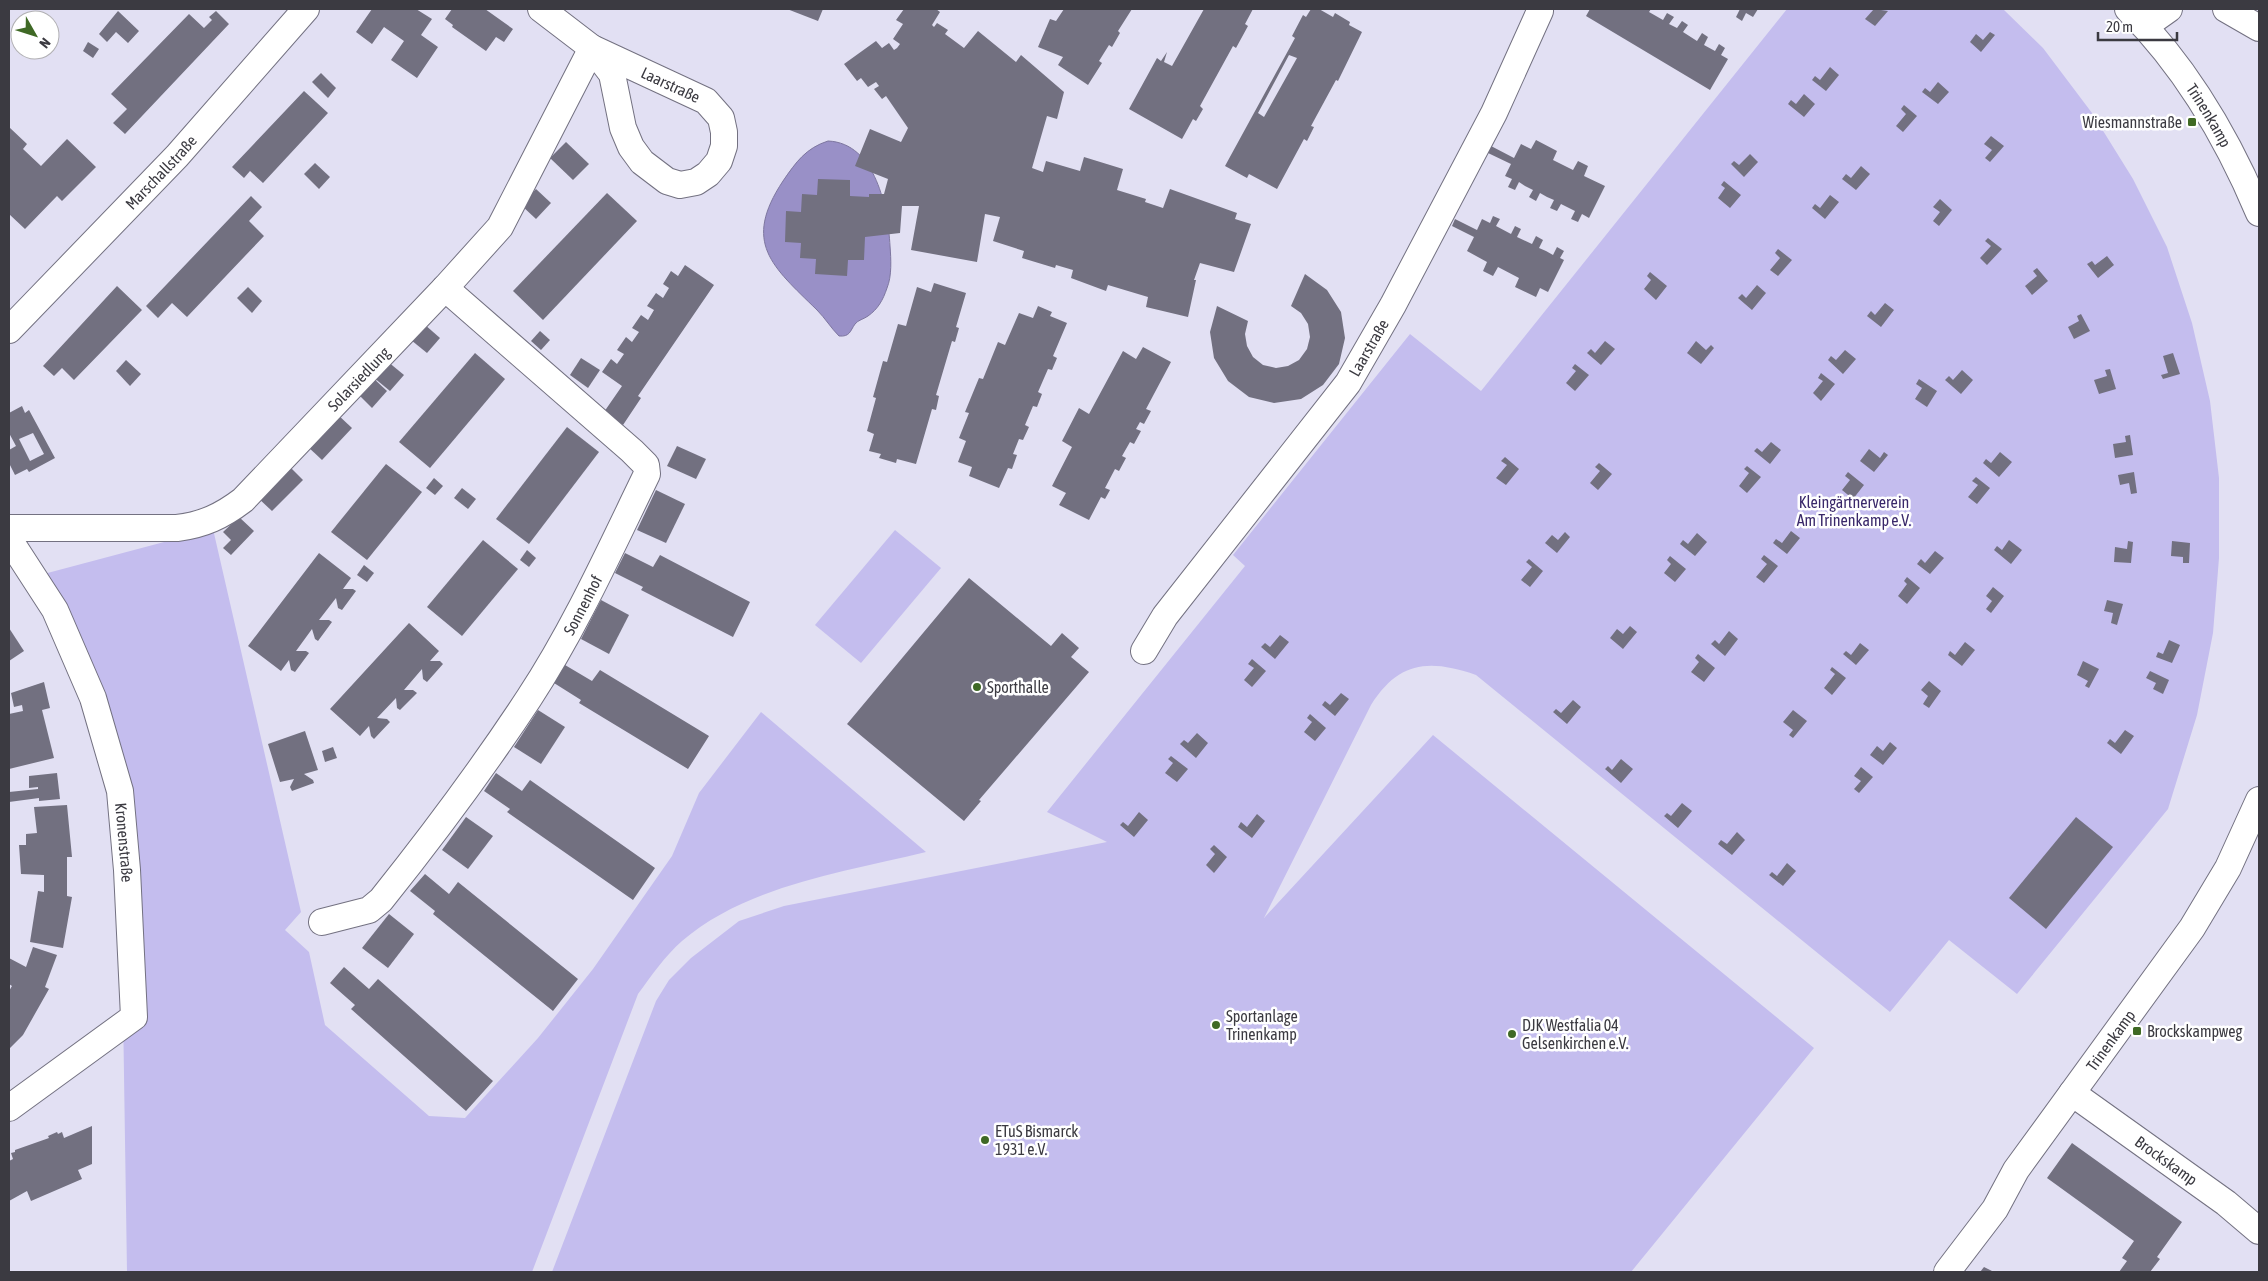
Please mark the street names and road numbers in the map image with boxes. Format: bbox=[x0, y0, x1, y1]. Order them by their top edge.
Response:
street label: Laarstraße bbox=[638, 63, 703, 106]
street label: Trinenkamp bbox=[2183, 80, 2235, 151]
street label: Marschallstraße bbox=[122, 131, 200, 213]
street label: Laarstraße bbox=[1345, 316, 1392, 379]
street label: Solarsiedlung bbox=[324, 343, 394, 415]
street label: Sonnenhof bbox=[560, 572, 606, 638]
street label: Kronenstraße bbox=[112, 802, 137, 883]
street label: Trinenkamp bbox=[2082, 1006, 2139, 1074]
street label: Brockskamp bbox=[2132, 1132, 2201, 1190]

